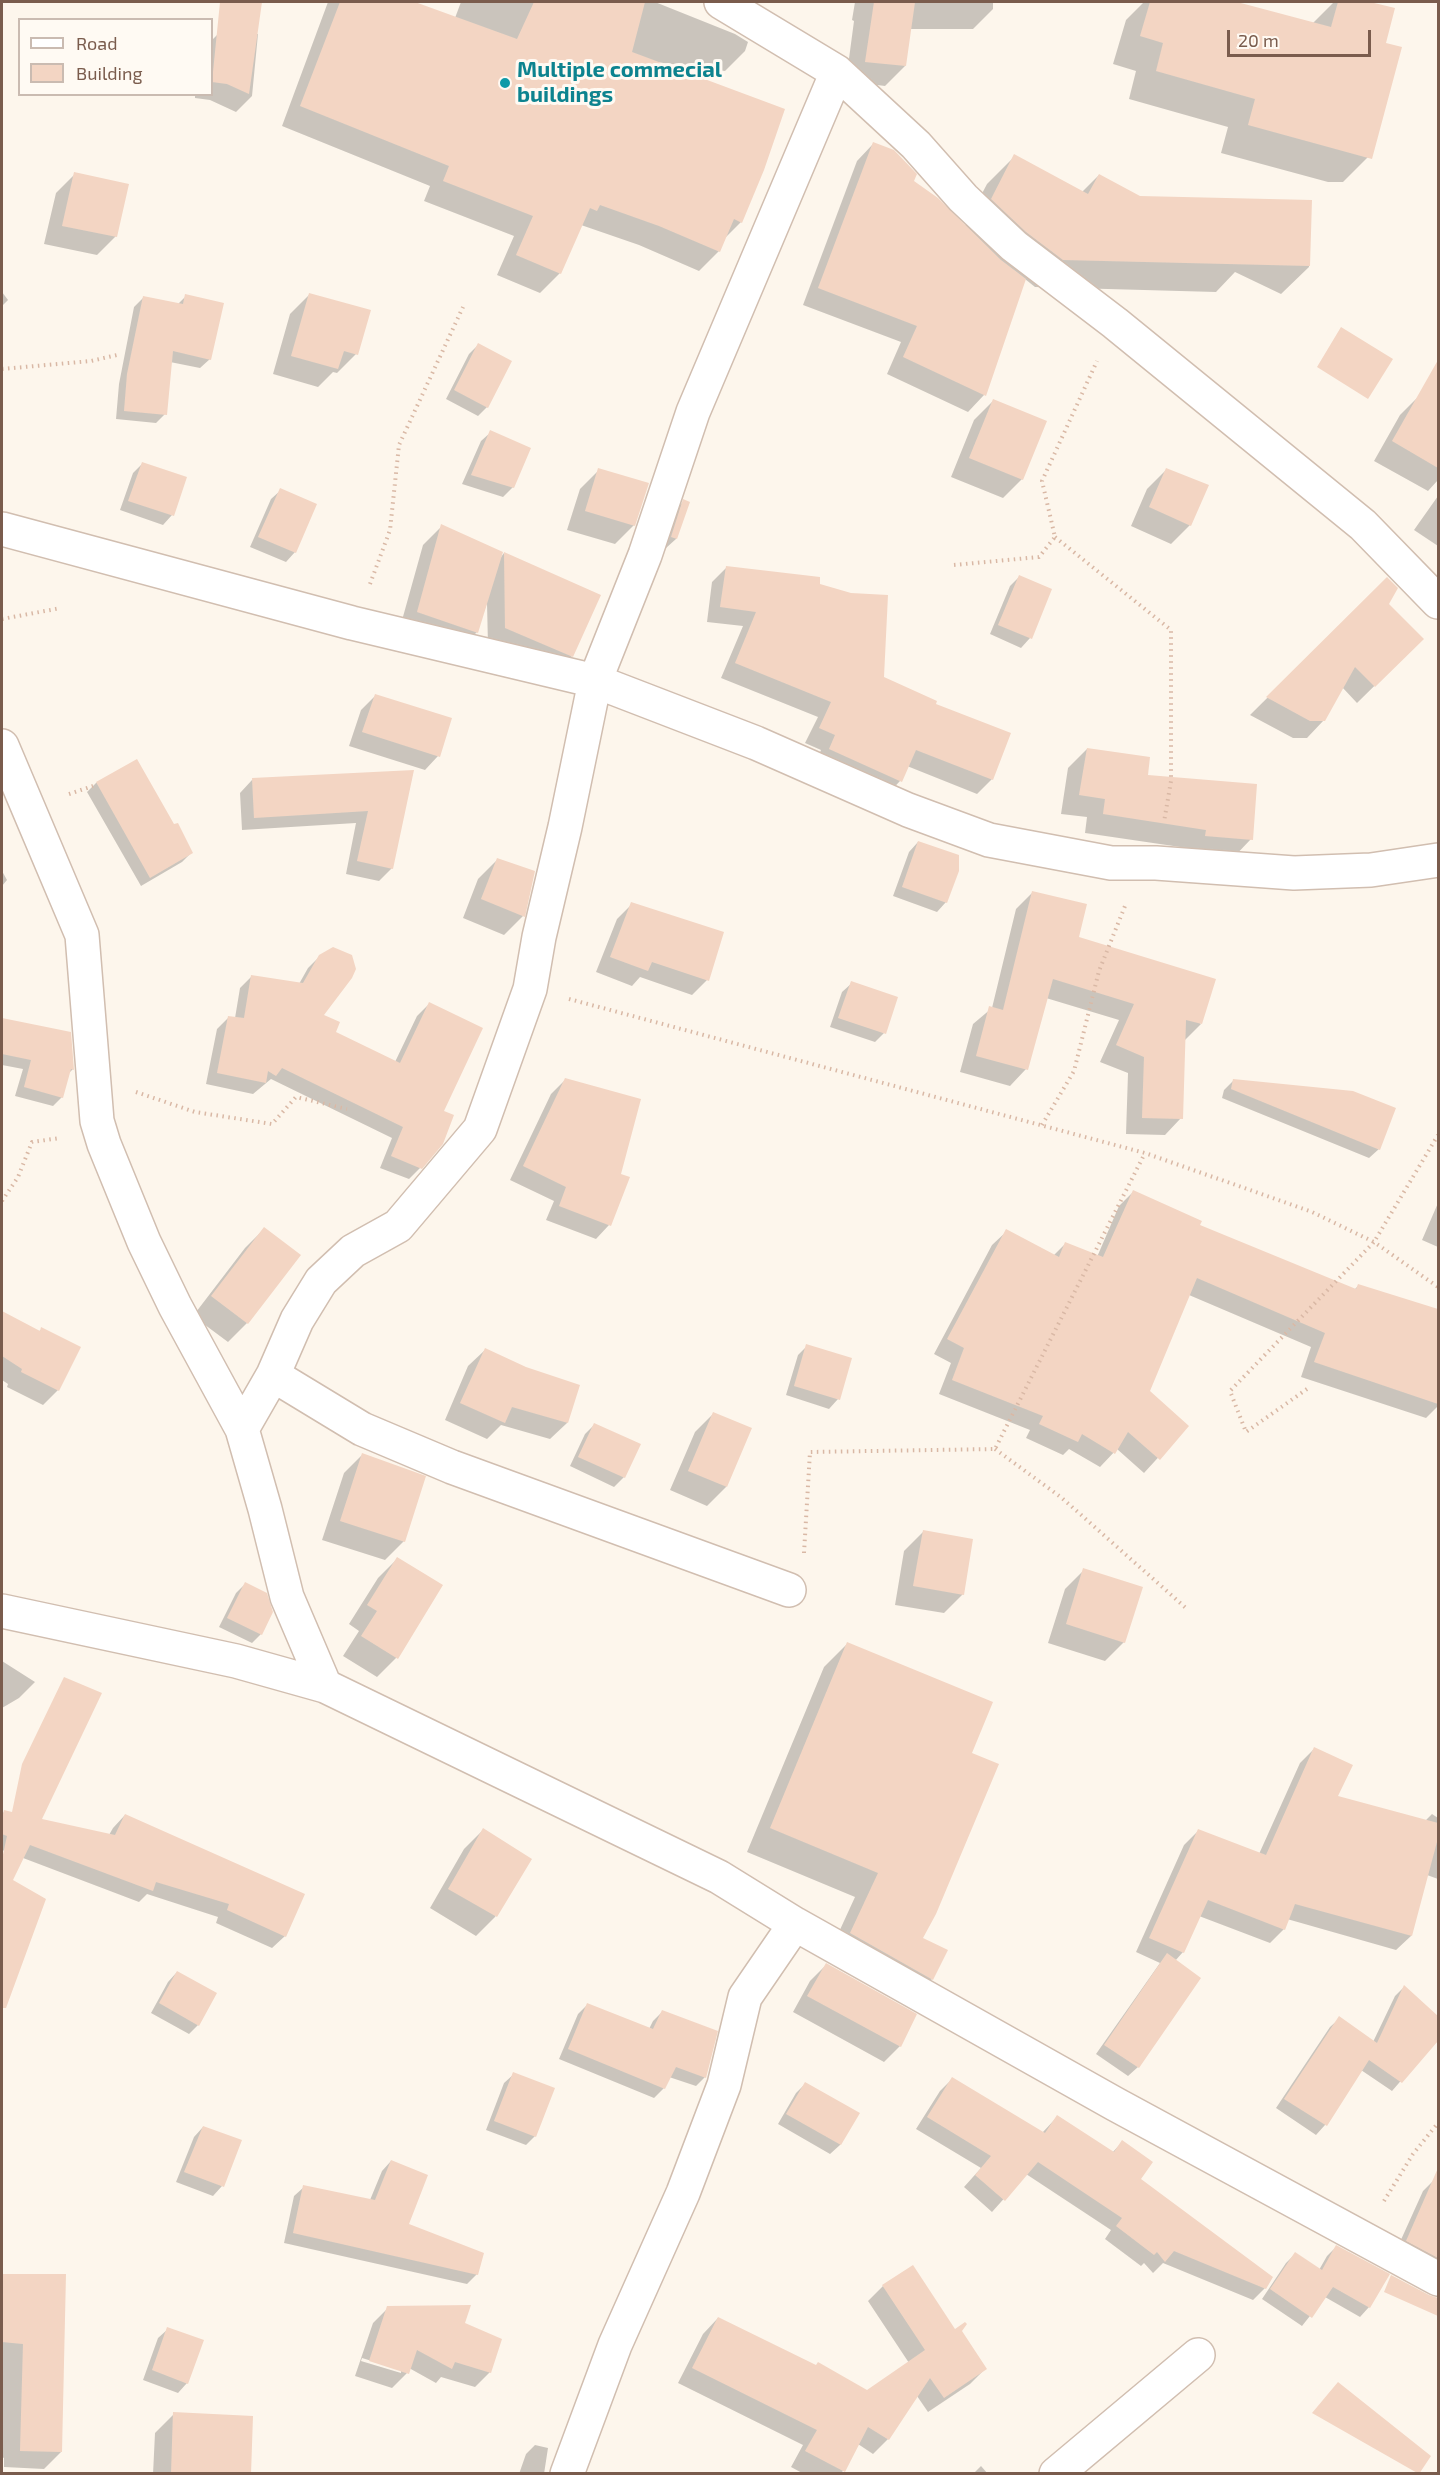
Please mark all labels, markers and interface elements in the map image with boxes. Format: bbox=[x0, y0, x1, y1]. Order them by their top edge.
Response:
legend bbox=[18, 18, 213, 96]
scale bar bbox=[1230, 18, 1374, 56]
text: 20 m bbox=[1238, 29, 1279, 51]
text: Road bbox=[76, 32, 117, 54]
place label: Multiple commecial buildings bbox=[517, 57, 722, 108]
text: Building bbox=[76, 62, 143, 84]
marker: Multiple commecial buildings bbox=[498, 76, 512, 90]

